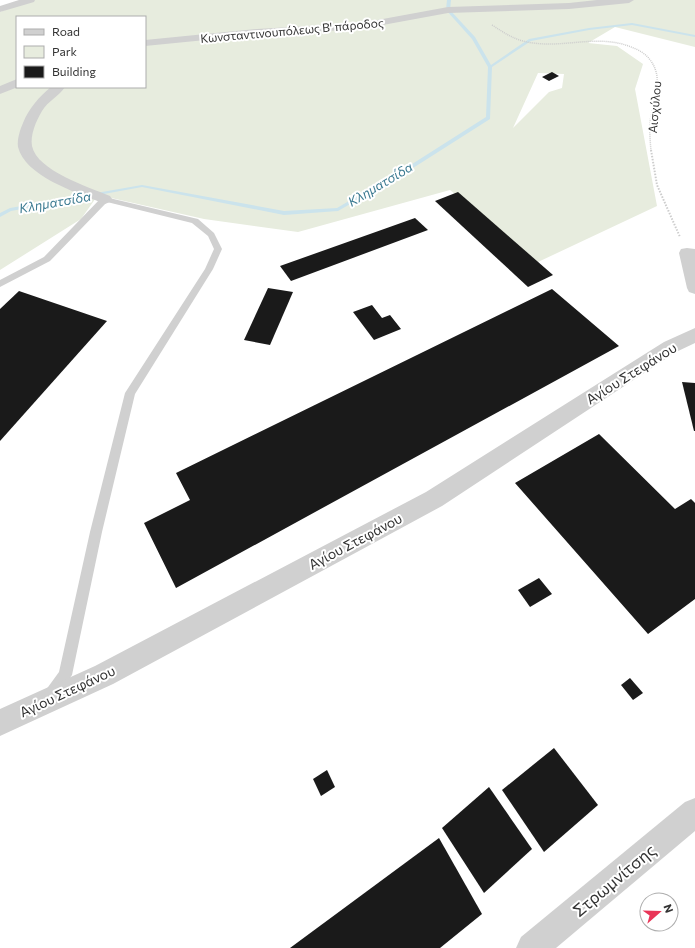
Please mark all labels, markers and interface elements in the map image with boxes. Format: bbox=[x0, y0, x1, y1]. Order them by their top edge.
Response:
street label: Κωνσταντινουπόλεως Β' πάροδος bbox=[200, 15, 384, 45]
legend bbox=[16, 16, 146, 88]
text: Road bbox=[52, 24, 80, 38]
text: Park bbox=[52, 44, 78, 58]
text: Building bbox=[52, 64, 96, 78]
street label: Αισχύλου bbox=[645, 80, 663, 134]
water label: Κληματσίδα bbox=[345, 158, 415, 210]
water label: Κληματσίδα bbox=[18, 188, 92, 216]
street label: Αγίου Στεφάνου bbox=[583, 338, 680, 408]
street label: Αγίου Στεφάνου bbox=[305, 509, 405, 573]
street label: Αγίου Στεφάνου bbox=[16, 661, 118, 721]
street label: Στρωμνίτσης bbox=[568, 839, 660, 921]
north arrow bbox=[639, 892, 679, 932]
text: N bbox=[661, 902, 676, 915]

